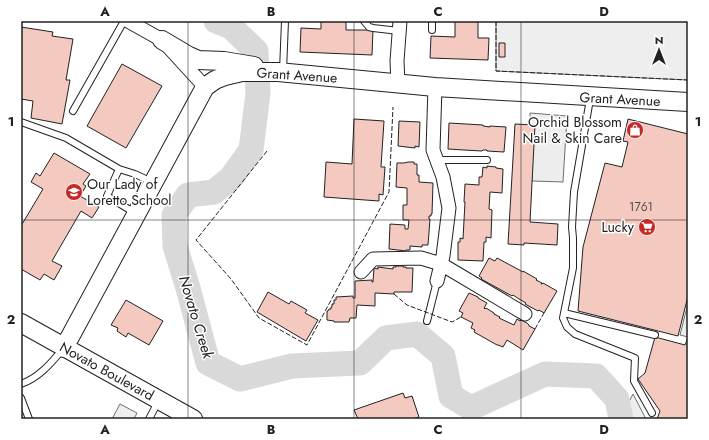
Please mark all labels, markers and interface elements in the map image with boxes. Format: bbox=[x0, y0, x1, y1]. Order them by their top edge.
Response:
text: A bbox=[99, 2, 110, 21]
text: B bbox=[267, 2, 276, 21]
text: C bbox=[433, 2, 443, 21]
text: D bbox=[599, 2, 609, 21]
north arrow bbox=[639, 30, 679, 70]
text: N bbox=[655, 32, 663, 48]
street label: Grant Avenue bbox=[256, 62, 338, 88]
street label: Grant Avenue bbox=[579, 87, 661, 111]
text: 1 bbox=[8, 112, 14, 131]
place label: Orchid Blossom Nail & Skin Care bbox=[523, 112, 622, 148]
text: 1 bbox=[695, 112, 701, 131]
shop icon: Orchid Blossom Nail & Skin Care bbox=[625, 120, 645, 140]
place label: Our Lady of Loretto School bbox=[87, 174, 172, 210]
school or university icon: Our Lady of Loretto School bbox=[64, 182, 84, 202]
house number: 1761 bbox=[629, 198, 653, 216]
place label: Lucky bbox=[601, 217, 635, 237]
supermarket icon: Lucky bbox=[637, 217, 657, 237]
water label: Novato Creek bbox=[173, 273, 219, 362]
text: 2 bbox=[7, 310, 15, 329]
text: 2 bbox=[694, 310, 702, 329]
street label: Novato Boulevard bbox=[56, 337, 158, 405]
text: A bbox=[99, 420, 110, 439]
text: B bbox=[267, 420, 276, 439]
text: C bbox=[433, 420, 443, 439]
text: D bbox=[599, 420, 609, 439]

